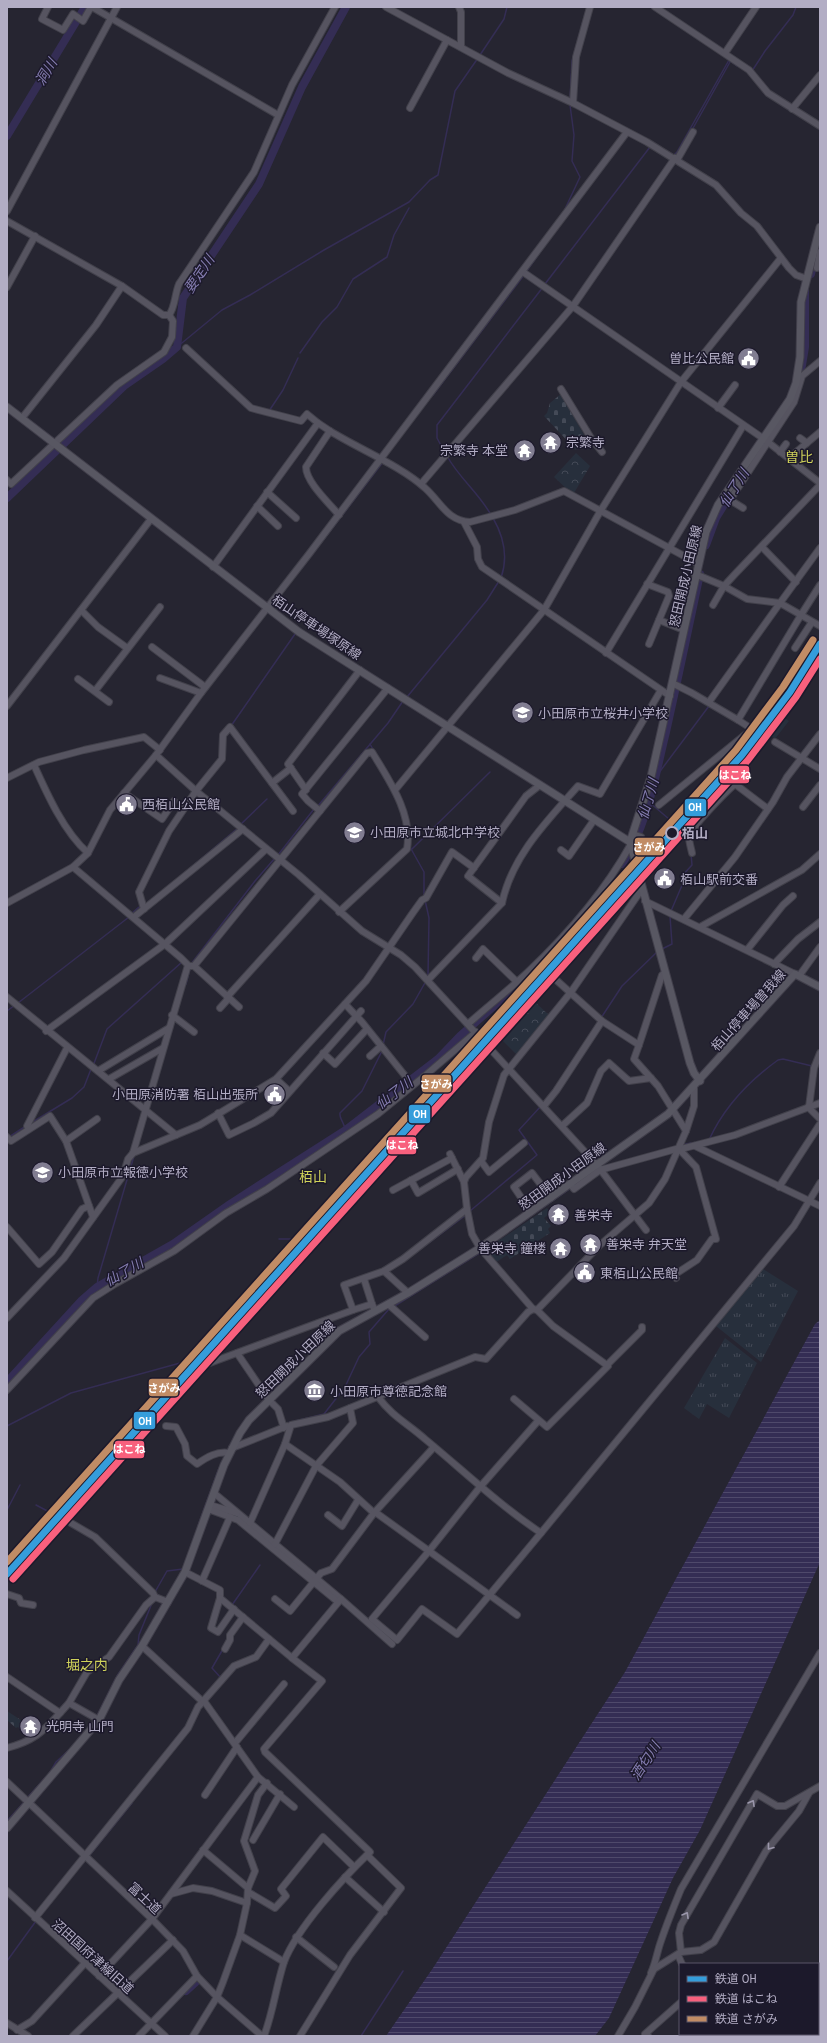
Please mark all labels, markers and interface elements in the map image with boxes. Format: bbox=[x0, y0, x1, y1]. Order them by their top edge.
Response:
water label: 洞川 bbox=[31, 54, 62, 89]
water label: 要定川 bbox=[180, 250, 219, 296]
public building icon: 曽比公民館 bbox=[736, 345, 762, 371]
place label: 曽比公民館 bbox=[669, 350, 734, 367]
temple icon: 宗繁寺 bbox=[537, 429, 563, 455]
place label: 宗繁寺 bbox=[566, 434, 605, 451]
temple icon: 宗繁寺 本堂 bbox=[511, 437, 537, 463]
place label: 宗繁寺 本堂 bbox=[440, 442, 508, 459]
district label: 曽比 bbox=[785, 448, 813, 466]
water label: 仙了川 bbox=[715, 464, 754, 511]
street label: 怒田開成小田原線 bbox=[666, 524, 705, 629]
street label: 栢山停車場塚原線 bbox=[269, 591, 365, 664]
school or university icon: 小田原市立桜井小学校 bbox=[510, 700, 536, 726]
place label: 小田原市立桜井小学校 bbox=[538, 705, 668, 722]
line badge: はこね bbox=[719, 765, 750, 784]
text: はこね bbox=[719, 768, 752, 782]
water label: 仙了川 bbox=[634, 774, 663, 822]
public building icon: 西栢山公民館 bbox=[113, 791, 139, 817]
place label: 西栢山公民館 bbox=[142, 796, 220, 813]
line badge: OH bbox=[684, 798, 707, 817]
text: OH bbox=[688, 800, 702, 814]
school or university icon: 小田原市立城北中学校 bbox=[342, 819, 368, 845]
place label: 小田原市立城北中学校 bbox=[370, 824, 500, 841]
place label: 栢山 bbox=[682, 825, 708, 842]
marker: 栢山 bbox=[665, 826, 679, 840]
line badge: さがみ bbox=[634, 837, 664, 856]
text: さがみ bbox=[633, 840, 666, 854]
public building icon: 栢山駅前交番 bbox=[651, 866, 677, 892]
place label: 栢山駅前交番 bbox=[680, 871, 758, 888]
street label: 栢山停車場曽我線 bbox=[707, 966, 789, 1055]
water label: 仙了川 bbox=[372, 1072, 418, 1113]
line badge: さがみ bbox=[421, 1074, 452, 1093]
text: さがみ bbox=[420, 1077, 453, 1091]
public building icon: 小田原消防署 栢山出張所 bbox=[261, 1081, 287, 1107]
place label: 小田原消防署 栢山出張所 bbox=[112, 1086, 258, 1103]
line badge: OH bbox=[408, 1104, 431, 1124]
text: OH bbox=[413, 1107, 427, 1121]
line badge: はこね bbox=[387, 1136, 417, 1155]
text: はこね bbox=[386, 1138, 419, 1152]
street label: 怒田開成小田原線 bbox=[515, 1139, 609, 1214]
school or university icon: 小田原市立報徳小学校 bbox=[29, 1159, 55, 1185]
place label: 小田原市立報徳小学校 bbox=[58, 1164, 188, 1181]
district label: 栢山 bbox=[299, 1168, 327, 1186]
temple icon: 善栄寺 bbox=[546, 1202, 572, 1228]
place label: 善栄寺 bbox=[574, 1207, 613, 1224]
temple icon: 善栄寺 弁天堂 bbox=[577, 1231, 603, 1257]
temple icon: 善栄寺 鐘楼 bbox=[548, 1235, 574, 1261]
place label: 善栄寺 弁天堂 bbox=[606, 1236, 687, 1253]
place label: 善栄寺 鐘楼 bbox=[478, 1240, 546, 1257]
water label: 仙了川 bbox=[101, 1253, 148, 1290]
public building icon: 東栢山公民館 bbox=[571, 1260, 597, 1286]
place label: 東栢山公民館 bbox=[600, 1265, 678, 1282]
street label: 怒田開成小田原線 bbox=[252, 1317, 339, 1402]
line badge: さがみ bbox=[148, 1378, 179, 1397]
museum icon: 小田原市尊徳記念館 bbox=[302, 1378, 328, 1404]
text: さがみ bbox=[148, 1381, 181, 1395]
place label: 小田原市尊徳記念館 bbox=[330, 1383, 447, 1400]
line badge: OH bbox=[133, 1411, 156, 1430]
text: OH bbox=[138, 1414, 152, 1428]
line badge: はこね bbox=[114, 1440, 145, 1459]
text: はこね bbox=[113, 1442, 146, 1456]
district label: 堀之内 bbox=[66, 1656, 108, 1674]
temple icon: 光明寺 山門 bbox=[18, 1713, 44, 1739]
place label: 光明寺 山門 bbox=[46, 1718, 114, 1735]
water label: 酒匂川 bbox=[626, 1737, 665, 1784]
one-way arrow bbox=[747, 1800, 754, 1807]
one-way arrow bbox=[768, 1842, 775, 1849]
street label: 富士道 bbox=[125, 1879, 165, 1918]
one-way arrow bbox=[682, 1912, 689, 1919]
street label: 沼田国府津線旧道 bbox=[48, 1915, 137, 1997]
legend bbox=[679, 1963, 819, 2035]
text: 鉄道 OH bbox=[715, 1971, 757, 1987]
text: 鉄道 はこね bbox=[715, 1991, 778, 2007]
text: 鉄道 さがみ bbox=[715, 2011, 778, 2027]

